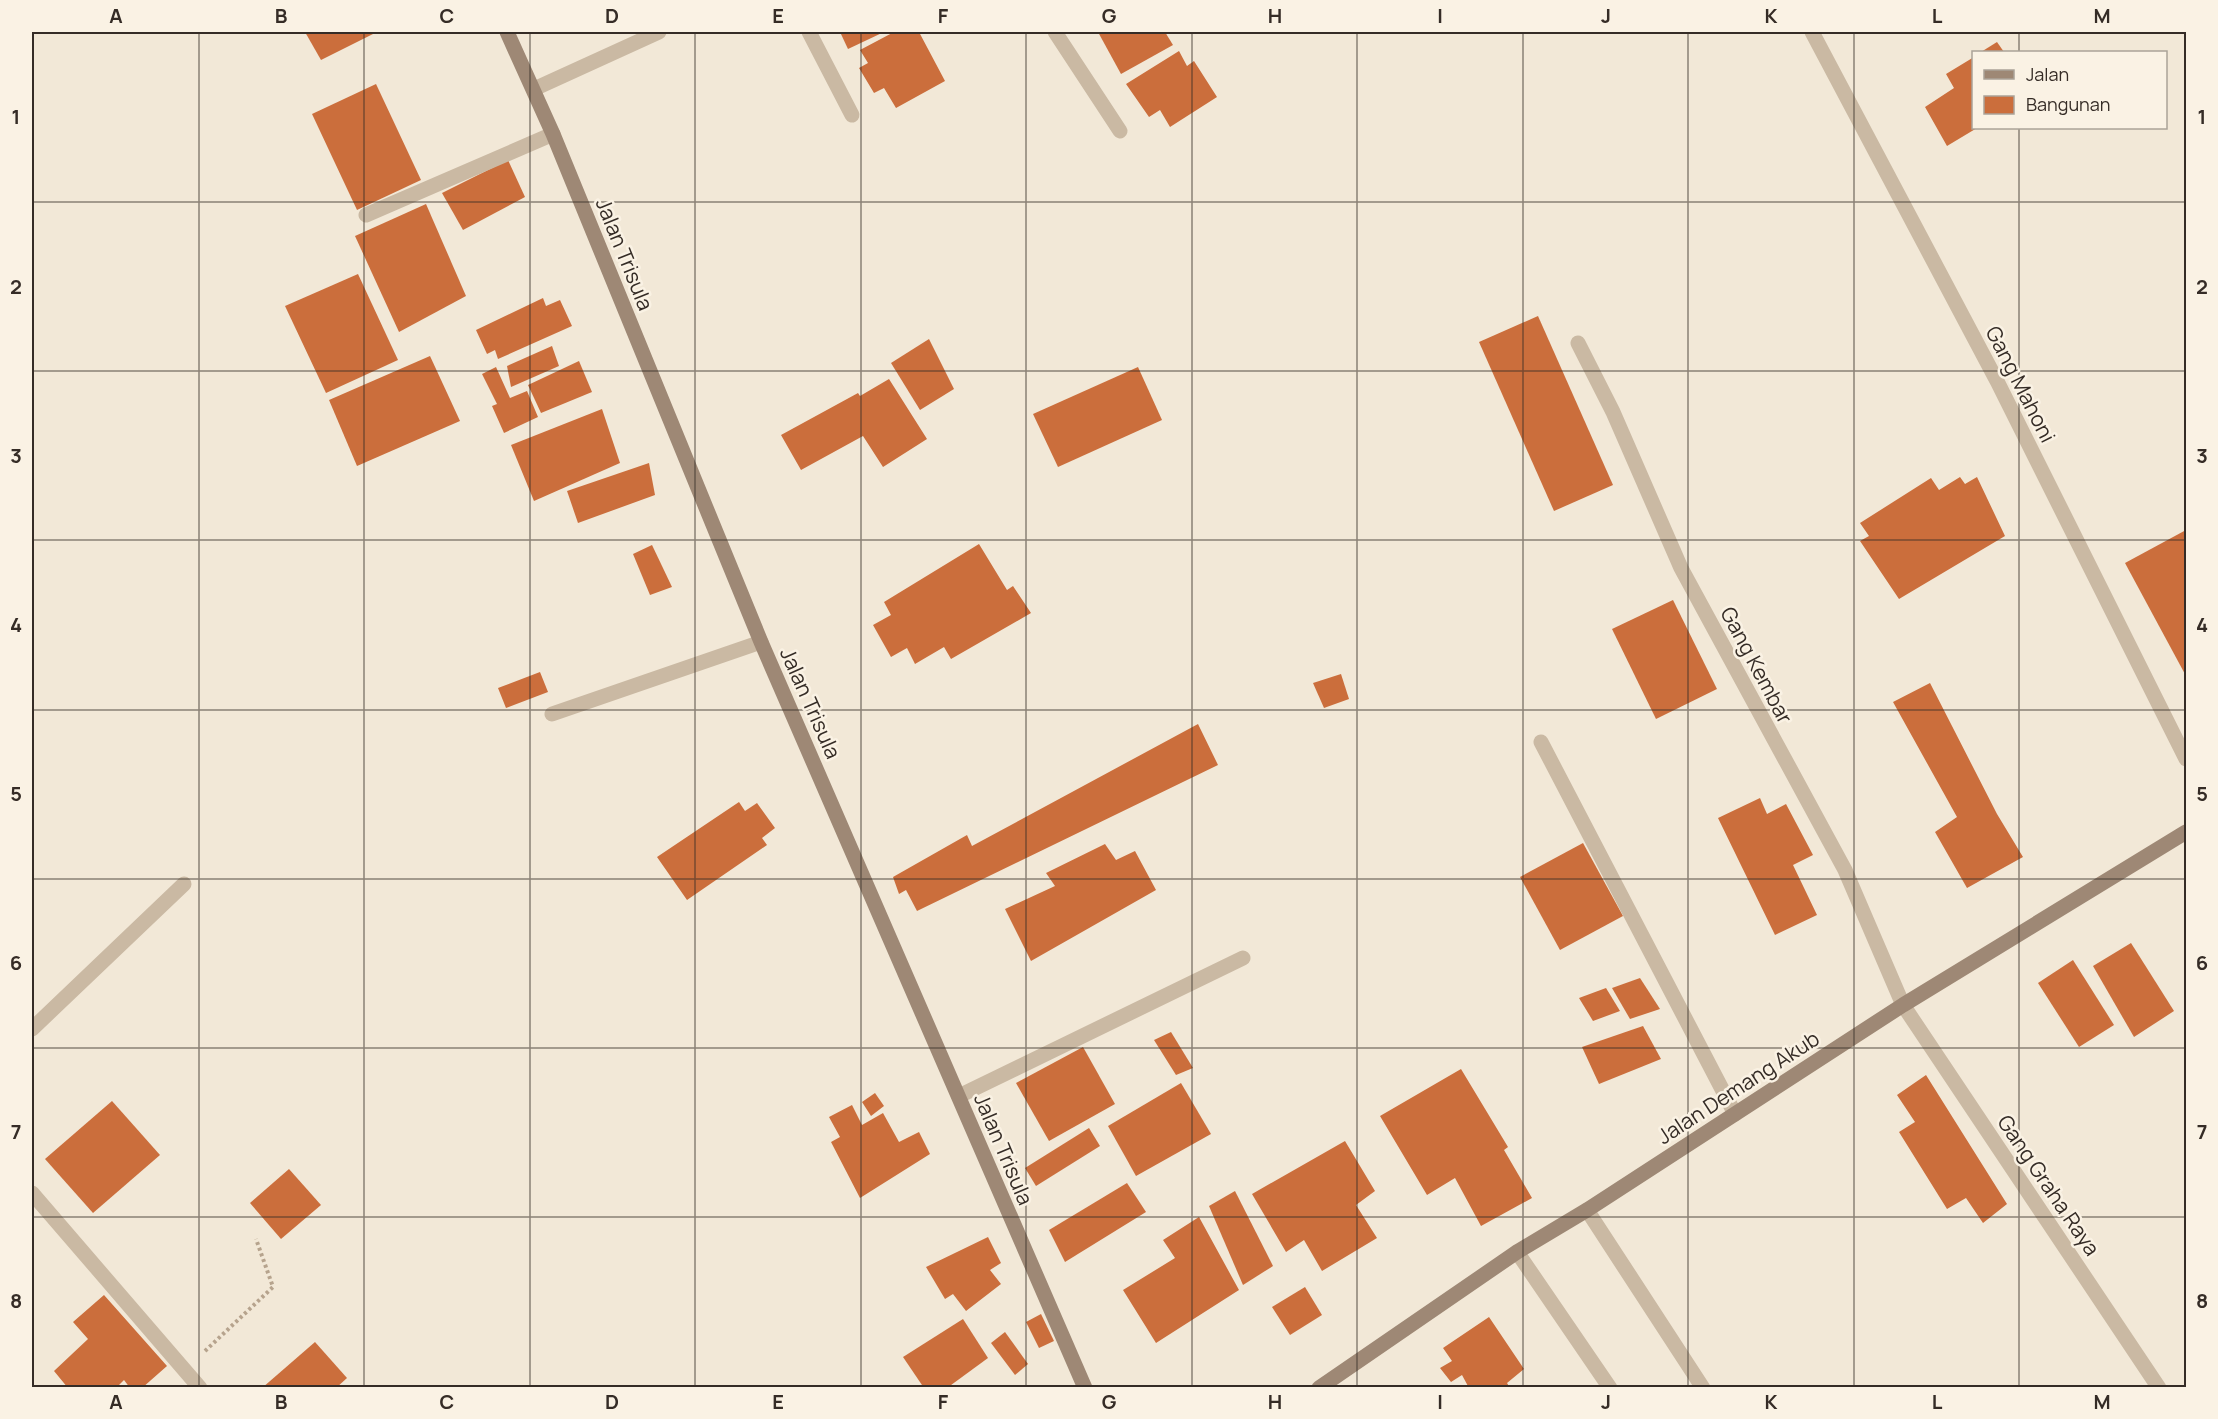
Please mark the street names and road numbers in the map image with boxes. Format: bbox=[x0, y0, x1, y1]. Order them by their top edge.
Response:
street label: Jalan Trisula bbox=[590, 194, 660, 314]
street label: Gang Mahoni bbox=[1980, 321, 2062, 447]
street label: Gang Kembar bbox=[1714, 602, 1800, 729]
street label: Jalan Trisula bbox=[774, 643, 848, 763]
street label: Jalan Demang Akub bbox=[1652, 1024, 1824, 1150]
street label: Jalan Trisula bbox=[968, 1089, 1040, 1209]
street label: Gang Graha Raya bbox=[1992, 1109, 2106, 1261]

